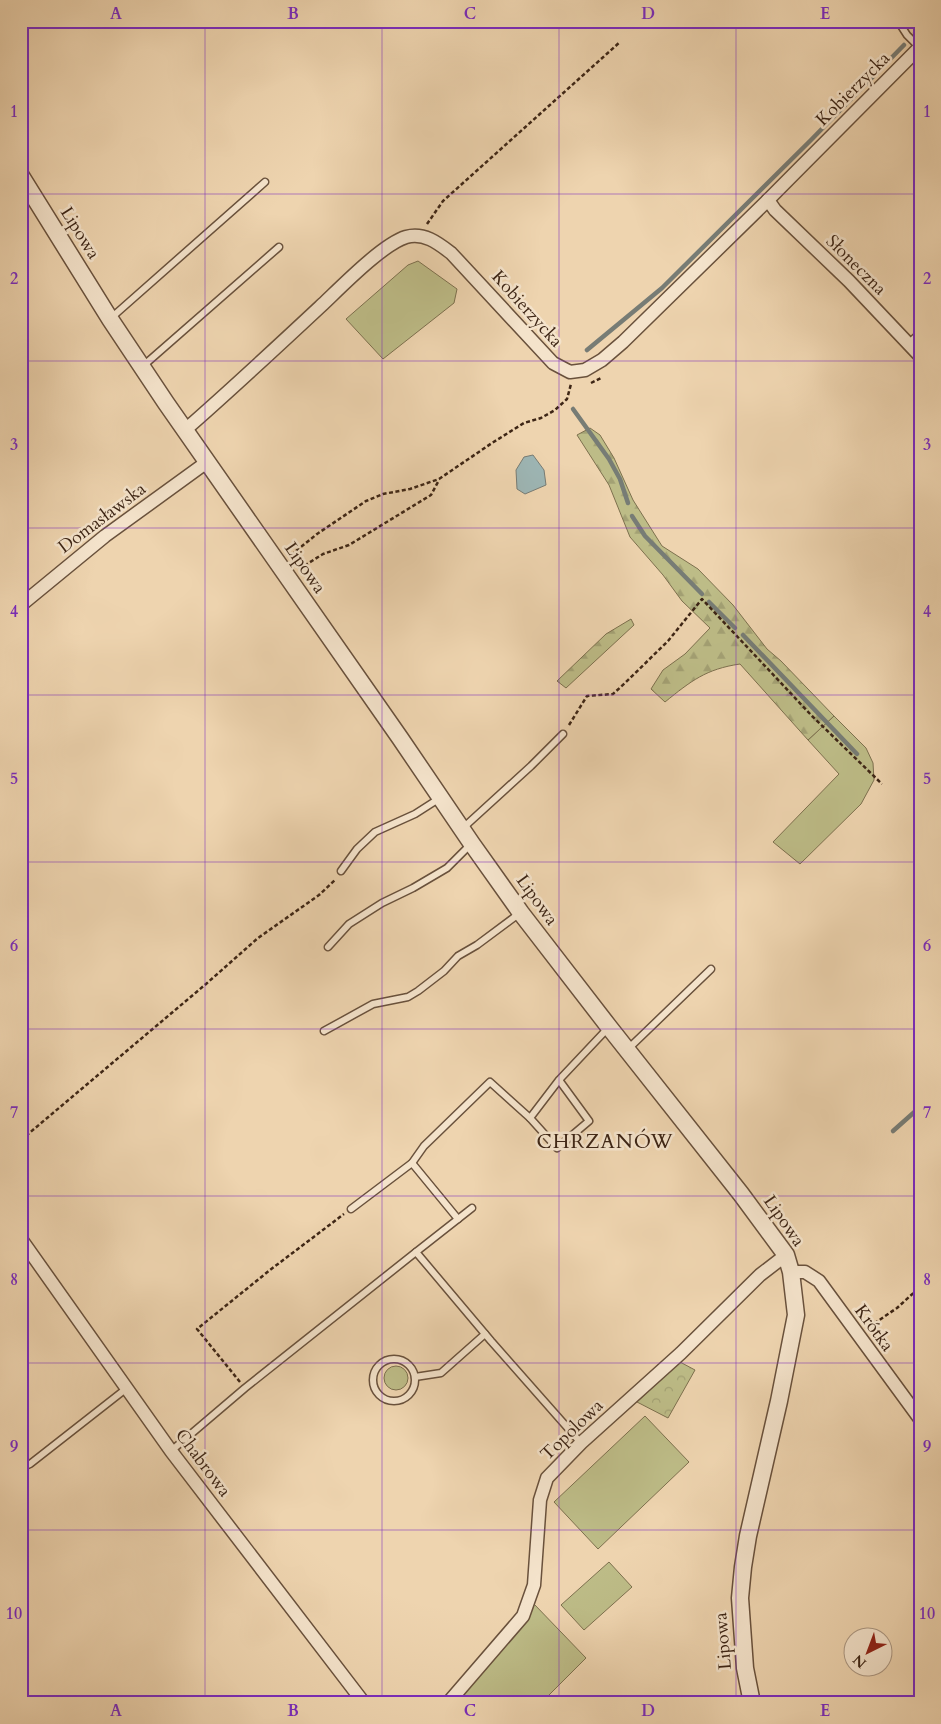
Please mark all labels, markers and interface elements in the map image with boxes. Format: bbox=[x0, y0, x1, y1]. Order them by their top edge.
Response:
text: A bbox=[110, 3, 122, 25]
text: B bbox=[287, 3, 299, 25]
text: C bbox=[464, 3, 476, 25]
text: D bbox=[641, 3, 655, 25]
text: E bbox=[820, 3, 830, 25]
street label: Kobierzycka bbox=[810, 46, 896, 132]
text: 1 bbox=[10, 101, 18, 123]
text: 1 bbox=[923, 101, 931, 123]
street label: Lipowa bbox=[54, 202, 106, 264]
street label: Słoneczna bbox=[820, 229, 892, 301]
street label: Kobierzycka bbox=[486, 265, 568, 353]
text: 2 bbox=[10, 268, 18, 290]
text: 2 bbox=[923, 268, 931, 290]
text: 3 bbox=[10, 434, 18, 456]
text: 3 bbox=[923, 434, 931, 456]
street label: Domasławska bbox=[53, 477, 151, 559]
street label: Lipowa bbox=[278, 537, 332, 599]
text: 4 bbox=[10, 601, 18, 623]
text: 4 bbox=[923, 601, 931, 623]
text: 5 bbox=[10, 768, 18, 790]
text: 5 bbox=[923, 768, 931, 790]
street label: Lipowa bbox=[510, 869, 564, 931]
text: 6 bbox=[10, 935, 18, 957]
text: 6 bbox=[923, 935, 931, 957]
text: 7 bbox=[10, 1102, 18, 1124]
text: 7 bbox=[923, 1102, 931, 1124]
district label: CHRZANÓW bbox=[536, 1128, 674, 1155]
street label: Lipowa bbox=[757, 1190, 811, 1252]
text: 8 bbox=[10, 1269, 18, 1291]
text: 8 bbox=[923, 1269, 931, 1291]
street label: Krótka bbox=[848, 1299, 900, 1357]
street label: Topolowa bbox=[535, 1394, 609, 1466]
street label: Chabrowa bbox=[169, 1424, 237, 1502]
text: 9 bbox=[10, 1436, 18, 1458]
text: 9 bbox=[923, 1436, 931, 1458]
text: 10 bbox=[6, 1603, 22, 1625]
text: 10 bbox=[919, 1603, 935, 1625]
street label: Lipowa bbox=[708, 1611, 738, 1671]
north arrow bbox=[844, 1626, 894, 1676]
text: N bbox=[849, 1650, 871, 1672]
text: A bbox=[110, 1700, 122, 1722]
text: B bbox=[287, 1700, 299, 1722]
text: C bbox=[464, 1700, 476, 1722]
text: D bbox=[641, 1700, 655, 1722]
text: E bbox=[820, 1700, 830, 1722]

